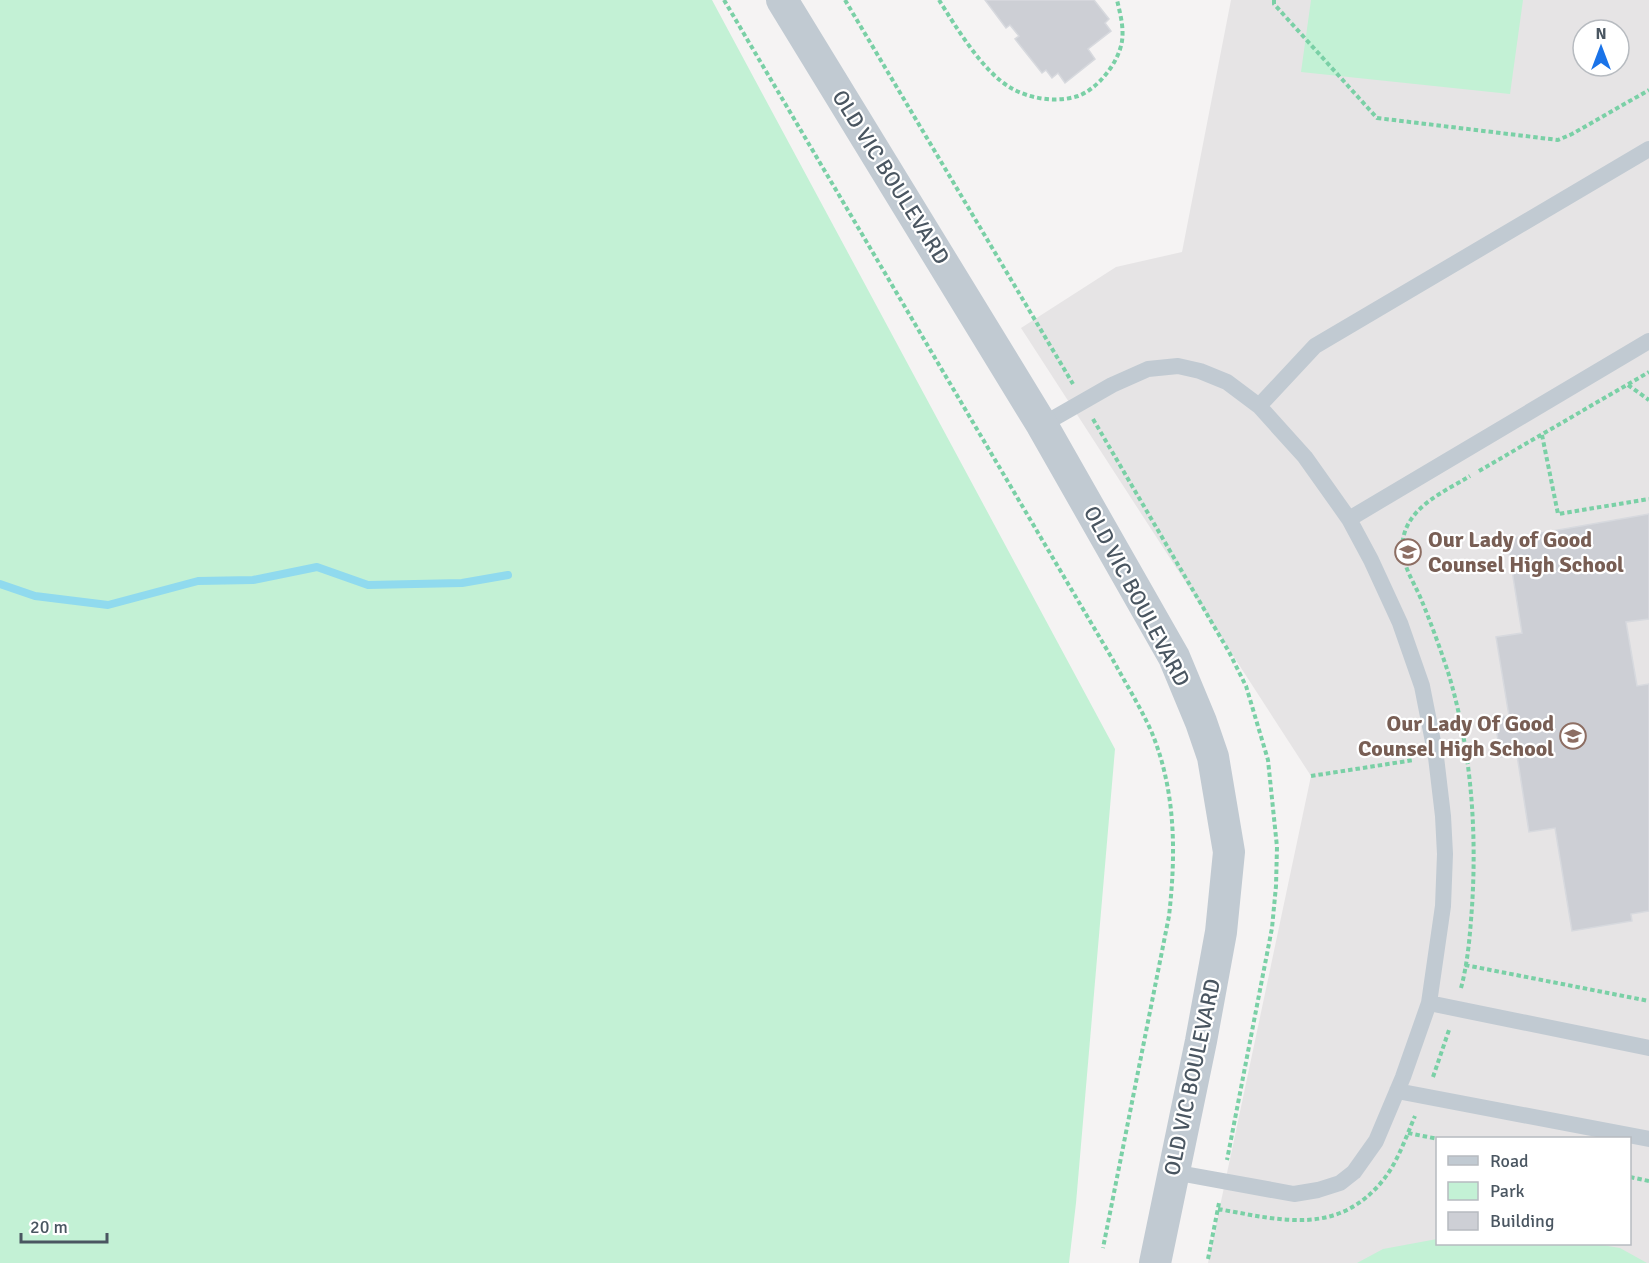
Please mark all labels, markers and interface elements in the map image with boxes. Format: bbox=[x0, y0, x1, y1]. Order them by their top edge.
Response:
north arrow bbox=[1571, 18, 1631, 78]
text: N bbox=[1595, 24, 1607, 44]
street label: OLD VIC BOULEVARD bbox=[826, 85, 956, 269]
street label: OLD VIC BOULEVARD bbox=[1078, 501, 1196, 691]
place label: Our Lady of Good Counsel High School bbox=[1428, 526, 1624, 578]
school or university icon: Our Lady of Good Counsel High School bbox=[1393, 537, 1423, 567]
place label: Our Lady Of Good Counsel High School bbox=[1358, 710, 1554, 762]
school or university icon: Our Lady Of Good Counsel High School bbox=[1558, 721, 1588, 751]
street label: OLD VIC BOULEVARD bbox=[1158, 976, 1226, 1178]
legend bbox=[1436, 1137, 1631, 1245]
text: Road bbox=[1490, 1150, 1529, 1172]
text: Park bbox=[1490, 1180, 1525, 1202]
scale bar bbox=[21, 1206, 106, 1244]
text: Building bbox=[1490, 1210, 1554, 1232]
text: 20 m bbox=[30, 1216, 68, 1238]

